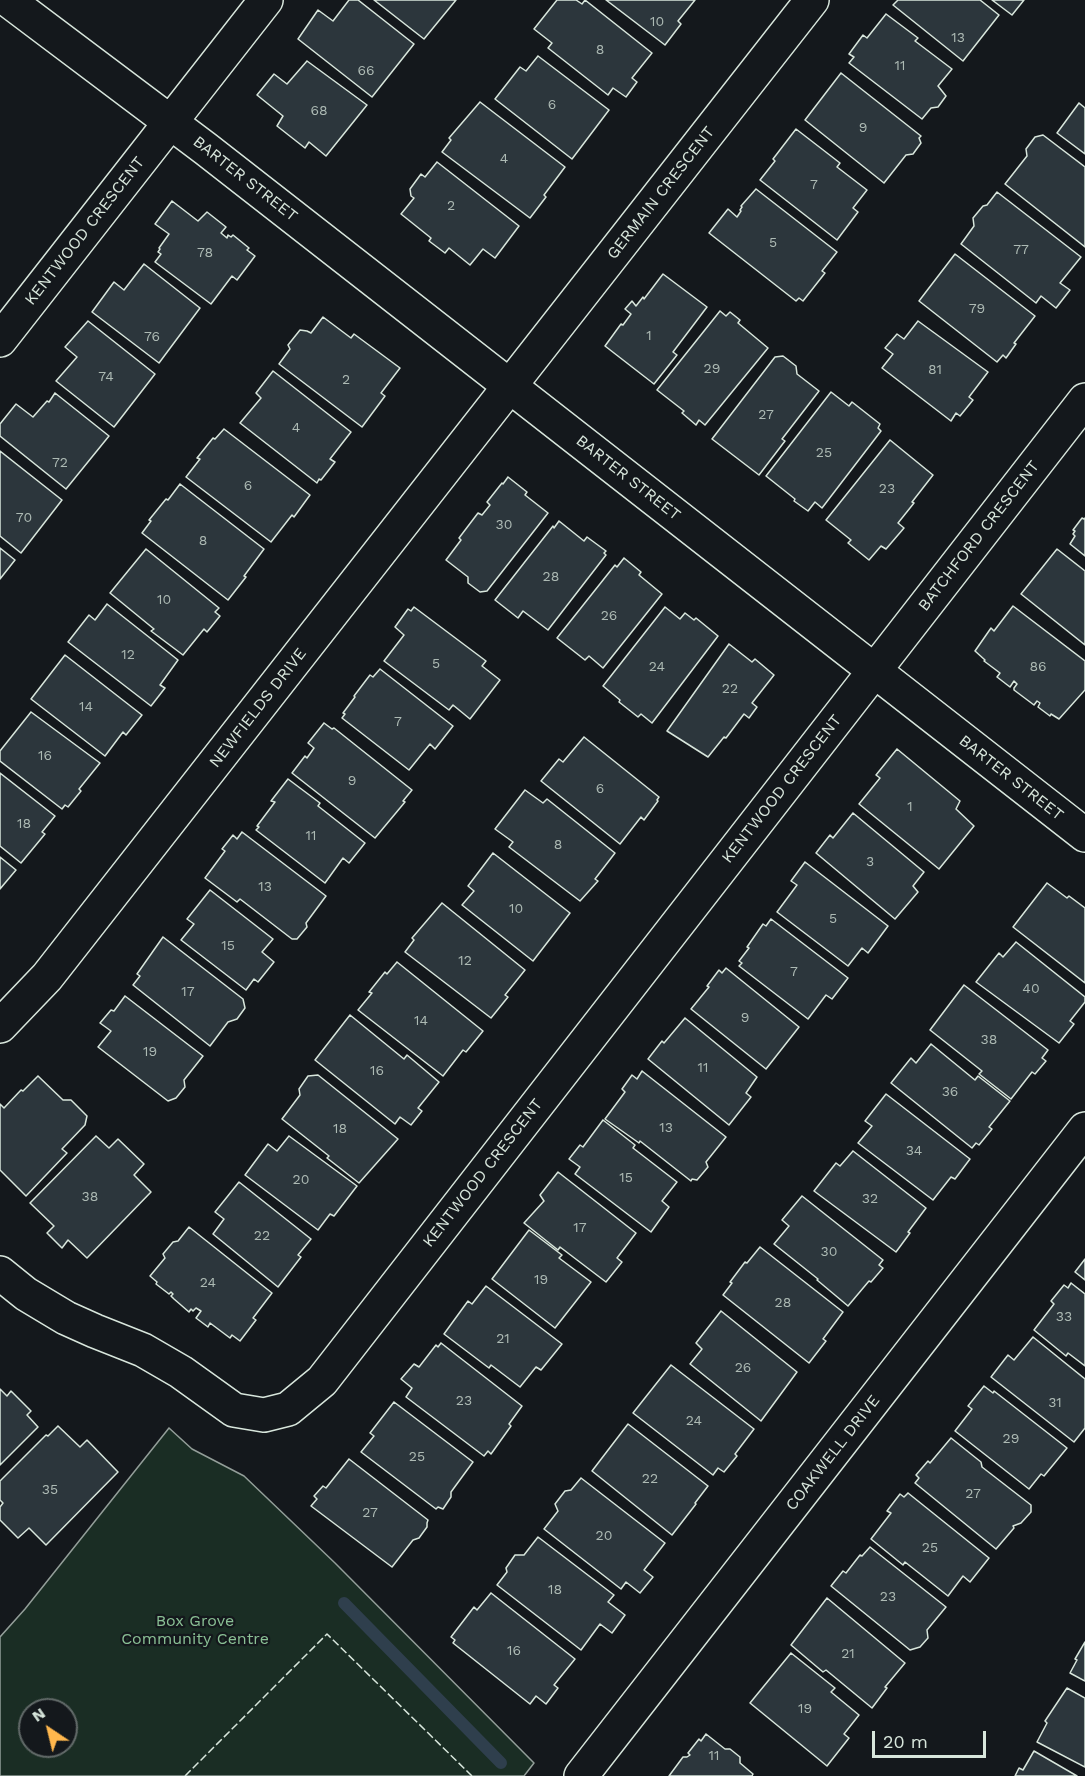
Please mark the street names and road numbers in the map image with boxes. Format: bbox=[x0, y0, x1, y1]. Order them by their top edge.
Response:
street label: GERMAIN CRESCENT bbox=[603, 123, 719, 263]
street label: BARTER STREET bbox=[189, 132, 301, 226]
street label: KENTWOOD CRESCENT bbox=[21, 153, 149, 309]
street label: BARTER STREET bbox=[572, 431, 684, 525]
street label: BATCHFORD CRESCENT bbox=[914, 457, 1044, 615]
street label: NEWFIELDS DRIVE bbox=[205, 644, 311, 772]
street label: KENTWOOD CRESCENT bbox=[718, 711, 846, 867]
street label: BARTER STREET bbox=[955, 731, 1067, 825]
street label: KENTWOOD CRESCENT bbox=[419, 1095, 547, 1251]
street label: COAKWELL DRIVE bbox=[782, 1391, 884, 1515]

